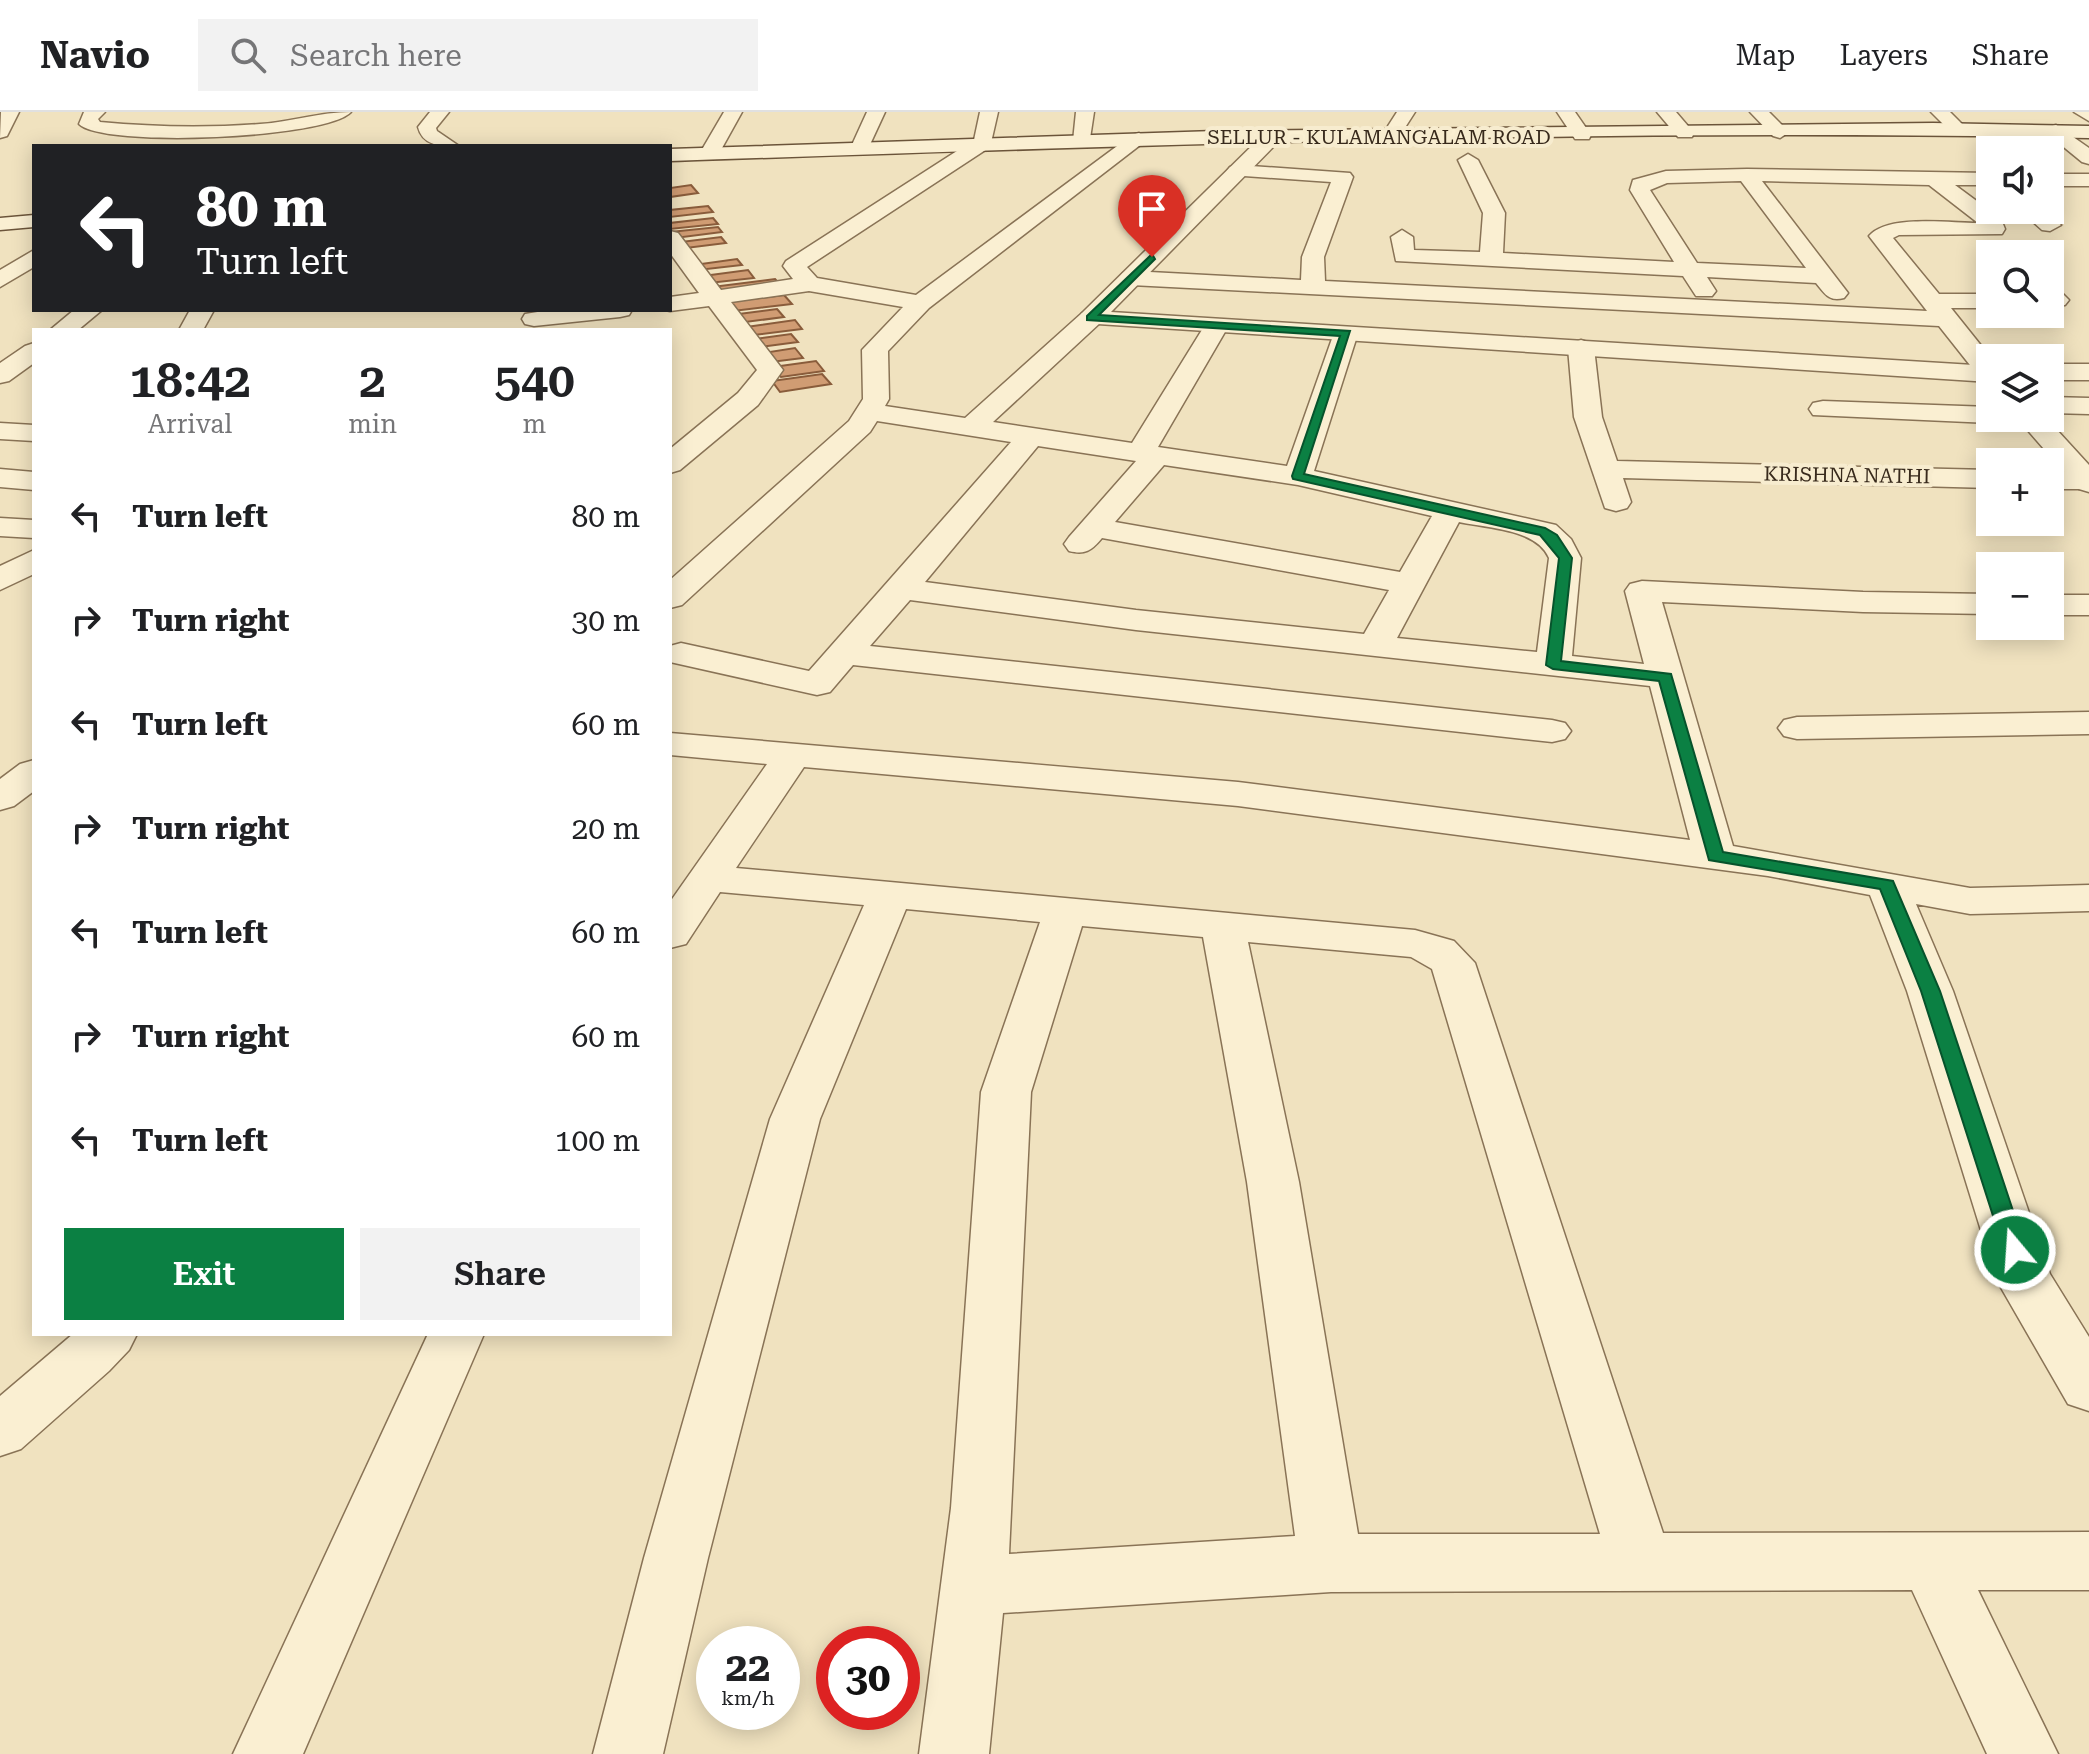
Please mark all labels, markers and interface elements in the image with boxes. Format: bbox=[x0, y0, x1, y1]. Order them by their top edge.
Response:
search box bbox=[198, 19, 758, 91]
text: Navio bbox=[40, 33, 150, 77]
icon: search bbox=[226, 33, 270, 77]
text: Search here bbox=[290, 38, 462, 73]
text: Map bbox=[1736, 39, 1795, 72]
text: Layers bbox=[1839, 39, 1928, 72]
text: Share bbox=[1972, 39, 2049, 72]
street label: SELLUR - KULAMANGALAM ROAD bbox=[1207, 125, 1551, 149]
map controls bbox=[1976, 136, 2064, 640]
button: sound bbox=[1976, 136, 2064, 224]
text: 80 m bbox=[196, 174, 327, 240]
pin bbox=[1118, 175, 1186, 257]
icon: left bbox=[64, 176, 168, 280]
icon: arrive bbox=[1130, 187, 1174, 231]
button: search bbox=[1976, 240, 2064, 328]
text: Turn left bbox=[196, 241, 348, 283]
button: layers bbox=[1976, 344, 2064, 432]
text: 18:42 bbox=[129, 353, 251, 409]
text: 2 bbox=[359, 353, 386, 409]
text: 540 bbox=[494, 353, 575, 409]
text: Arrival bbox=[148, 409, 232, 439]
text: min bbox=[348, 409, 397, 439]
text: m bbox=[523, 409, 546, 439]
button: + bbox=[1976, 448, 2064, 536]
street label: KRISHNA NATHI bbox=[1764, 462, 1930, 488]
icon: left bbox=[64, 494, 108, 538]
text: Turn left bbox=[132, 499, 268, 534]
text: 80 m bbox=[571, 499, 640, 534]
button: − bbox=[1976, 552, 2064, 640]
icon: right bbox=[64, 598, 108, 642]
text: Turn right bbox=[132, 603, 289, 638]
text: 30 m bbox=[571, 603, 640, 638]
icon: left bbox=[64, 702, 108, 746]
text: Turn left bbox=[132, 707, 268, 742]
text: 60 m bbox=[571, 707, 640, 742]
icon: right bbox=[64, 806, 108, 850]
text: Turn right bbox=[132, 811, 289, 846]
text: 20 m bbox=[571, 811, 640, 846]
icon: left bbox=[64, 910, 108, 954]
text: Turn left bbox=[132, 915, 268, 950]
text: 60 m bbox=[571, 915, 640, 950]
icon: right bbox=[64, 1014, 108, 1058]
text: Turn right bbox=[132, 1019, 289, 1054]
text: 60 m bbox=[571, 1019, 640, 1054]
icon: left bbox=[64, 1118, 108, 1162]
text: Turn left bbox=[132, 1123, 268, 1158]
text: 100 m bbox=[555, 1123, 640, 1158]
position arrow bbox=[1973, 1208, 2057, 1292]
button: Exit bbox=[64, 1228, 344, 1320]
button: Share bbox=[360, 1228, 640, 1320]
speed limit sign: 30 bbox=[816, 1626, 920, 1730]
text: 22 bbox=[726, 1644, 770, 1691]
text: km/h bbox=[721, 1686, 775, 1710]

